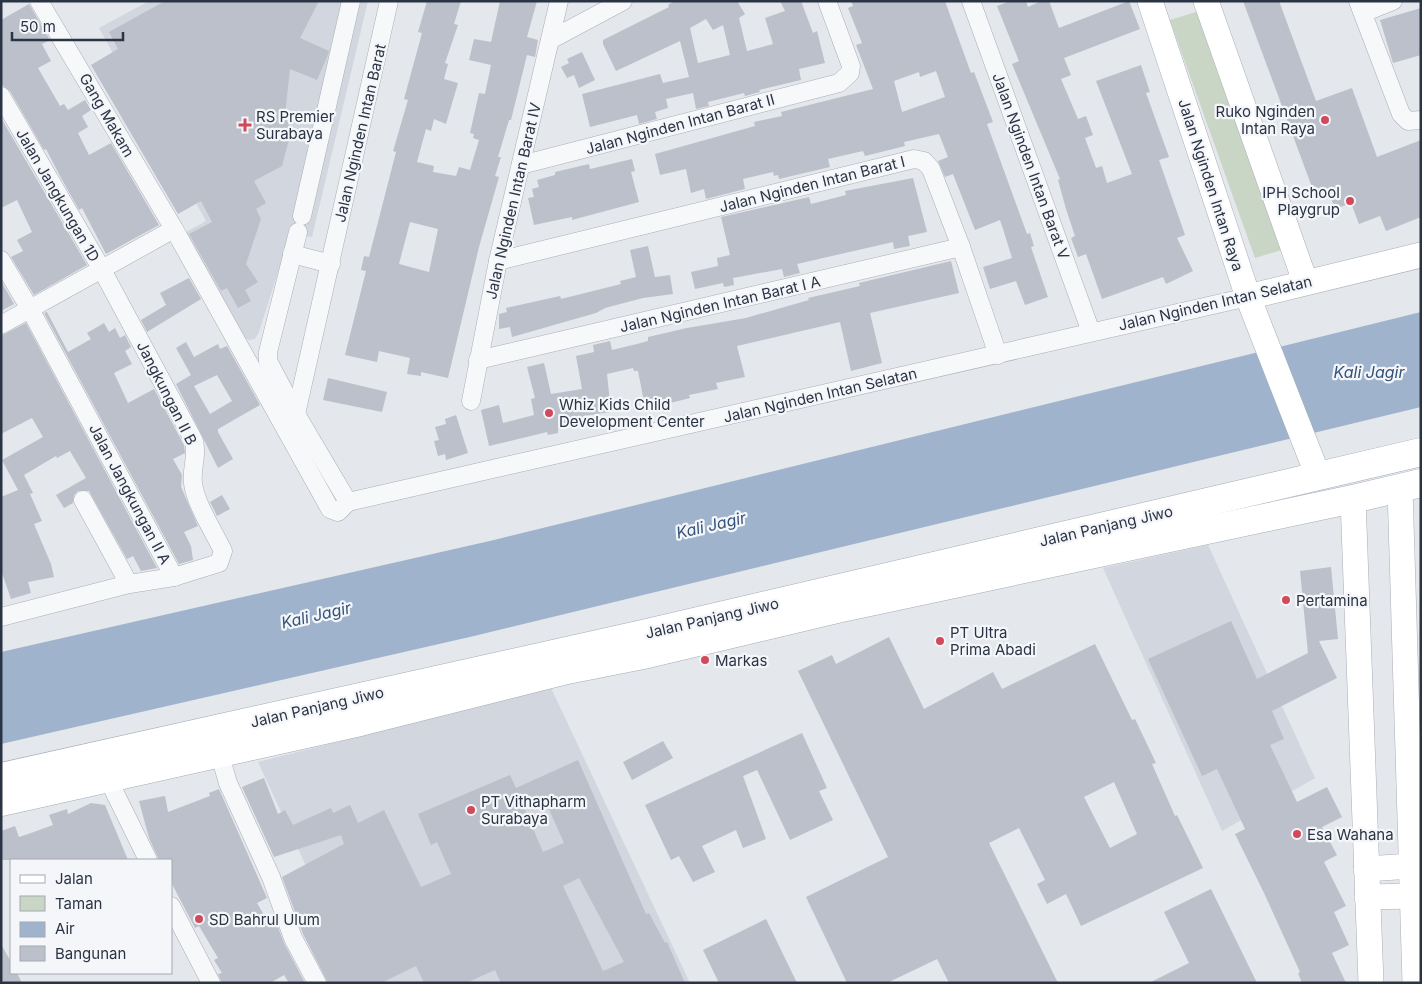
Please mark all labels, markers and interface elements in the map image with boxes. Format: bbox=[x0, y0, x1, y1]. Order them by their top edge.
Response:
scale bar bbox=[12, 10, 124, 42]
text: 50 m bbox=[20, 17, 56, 36]
street label: Jalan Nginden Intan Barat bbox=[330, 42, 390, 224]
street label: Gang Makam bbox=[75, 70, 139, 160]
street label: Jalan Nginden Intan Barat V bbox=[988, 70, 1074, 262]
street label: Jalan Nginden Intan Barat II bbox=[583, 90, 777, 158]
street label: Jalan Nginden Intan Raya bbox=[1174, 96, 1248, 274]
street label: Jalan Nginden Intan Barat IV bbox=[481, 101, 545, 301]
place label: Ruko Nginden Intan Raya bbox=[1216, 102, 1315, 138]
place label: RS Premier Surabaya bbox=[256, 107, 335, 143]
marker: Ruko Nginden Intan Raya bbox=[1319, 114, 1331, 126]
marker: RS Premier Surabaya bbox=[238, 118, 252, 132]
street label: Jalan Jangkungan 1D bbox=[12, 125, 104, 265]
street label: Jalan Nginden Intan Barat I bbox=[717, 152, 907, 216]
place label: IPH School Playgrup bbox=[1262, 183, 1340, 219]
marker: IPH School Playgrup bbox=[1344, 195, 1356, 207]
street label: Jalan Nginden Intan Selatan bbox=[1116, 271, 1314, 335]
street label: Jalan Nginden Intan Barat I A bbox=[618, 272, 822, 336]
street label: Jangkungan II B bbox=[133, 338, 201, 448]
water label: Kali Jagir bbox=[1334, 362, 1405, 382]
street label: Jalan Nginden Intan Selatan bbox=[721, 363, 919, 427]
place label: Whiz Kids Child Development Center bbox=[559, 395, 705, 431]
marker: Whiz Kids Child Development Center bbox=[543, 407, 555, 419]
street label: Jalan Jangkungan II A bbox=[85, 420, 175, 568]
street label: Jalan Panjang Jiwo bbox=[1037, 501, 1175, 551]
water label: Kali Jagir bbox=[674, 507, 749, 543]
place label: Pertamina bbox=[1296, 591, 1368, 610]
street label: Jalan Panjang Jiwo bbox=[643, 593, 781, 643]
marker: Pertamina bbox=[1280, 594, 1292, 606]
water label: Kali Jagir bbox=[279, 597, 354, 633]
place label: PT Ultra Prima Abadi bbox=[950, 623, 1036, 659]
marker: PT Ultra Prima Abadi bbox=[934, 635, 946, 647]
place label: Markas bbox=[715, 651, 768, 670]
marker: Markas bbox=[699, 654, 711, 666]
street label: Jalan Panjang Jiwo bbox=[248, 682, 386, 732]
place label: PT Vithapharm Surabaya bbox=[481, 792, 586, 828]
marker: PT Vithapharm Surabaya bbox=[465, 804, 477, 816]
place label: Esa Wahana bbox=[1307, 825, 1394, 844]
marker: Esa Wahana bbox=[1291, 828, 1303, 840]
legend bbox=[10, 859, 172, 974]
text: Jalan bbox=[55, 869, 93, 888]
text: Taman bbox=[55, 894, 102, 913]
place label: SD Bahrul Ulum bbox=[209, 910, 320, 929]
marker: SD Bahrul Ulum bbox=[193, 913, 205, 925]
text: Air bbox=[55, 919, 75, 938]
text: Bangunan bbox=[55, 944, 126, 963]

